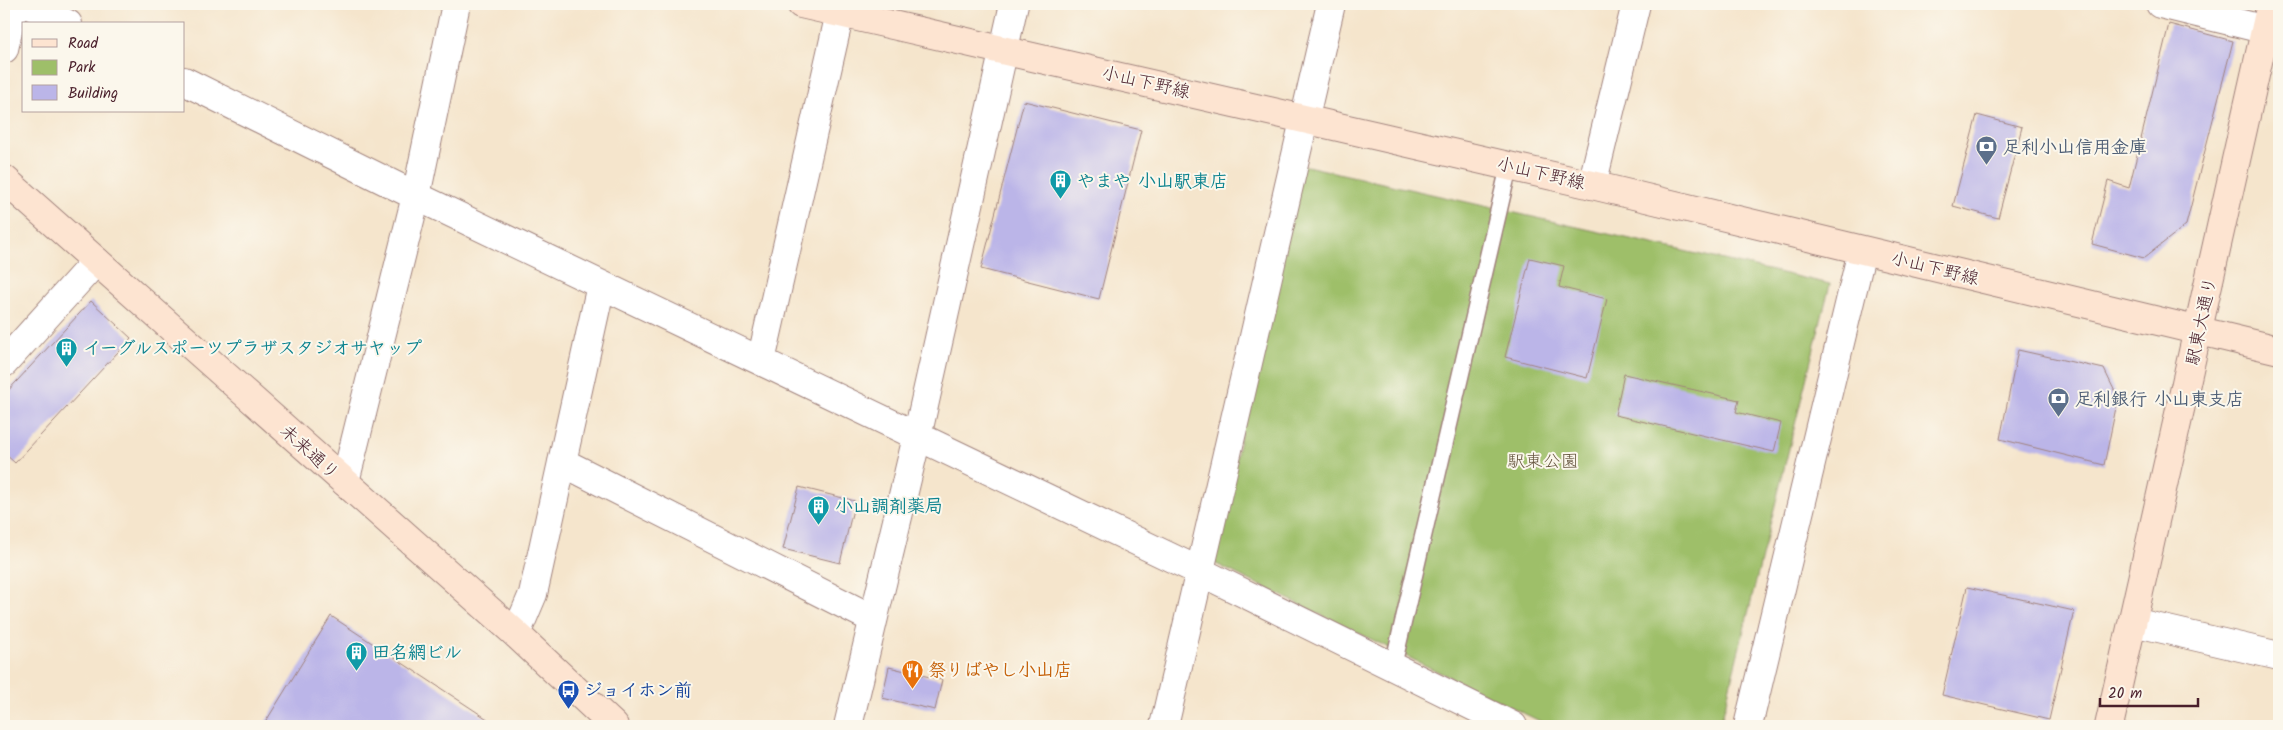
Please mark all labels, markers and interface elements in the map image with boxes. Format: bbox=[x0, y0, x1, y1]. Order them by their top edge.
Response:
legend bbox=[22, 22, 185, 112]
text: Road bbox=[68, 32, 99, 56]
text: Park bbox=[68, 56, 96, 80]
street label: 小山下野線 bbox=[1099, 59, 1193, 108]
text: Building bbox=[68, 82, 118, 106]
place label: 足利小山信用金庫 bbox=[2003, 134, 2147, 163]
bank icon: 足利小山信用金庫 bbox=[1975, 135, 1999, 166]
street label: 小山下野線 bbox=[1494, 150, 1588, 199]
place label: やまや 小山駅東店 bbox=[1077, 168, 1228, 197]
building icon: やまや 小山駅東店 bbox=[1049, 169, 1073, 200]
street label: 小山下野線 bbox=[1887, 244, 1982, 294]
street label: 駅東大通り bbox=[2179, 274, 2226, 368]
place label: イーグルスポーツプラザスタジオサヤップ bbox=[83, 335, 422, 364]
building icon: イーグルスポーツプラザスタジオサヤップ bbox=[55, 336, 79, 367]
place label: 足利銀行 小山東支店 bbox=[2075, 386, 2244, 415]
bank icon: 足利銀行 小山東支店 bbox=[2047, 387, 2071, 418]
street label: 未来通り bbox=[273, 418, 345, 488]
park label: 駅東公園 bbox=[1507, 448, 1579, 477]
place label: 小山調剤薬局 bbox=[835, 493, 943, 522]
building icon: 小山調剤薬局 bbox=[807, 494, 831, 525]
place label: 田名網ビル bbox=[372, 639, 462, 668]
building icon: 田名網ビル bbox=[344, 640, 368, 671]
place label: 祭りばやし小山店 bbox=[928, 657, 1072, 686]
restaurant icon: 祭りばやし小山店 bbox=[900, 658, 924, 689]
scale bar bbox=[2100, 675, 2198, 707]
place label: ジョイホン前 bbox=[584, 677, 692, 706]
bus stop icon: ジョイホン前 bbox=[556, 678, 580, 709]
text: 20 m bbox=[2108, 682, 2142, 706]

